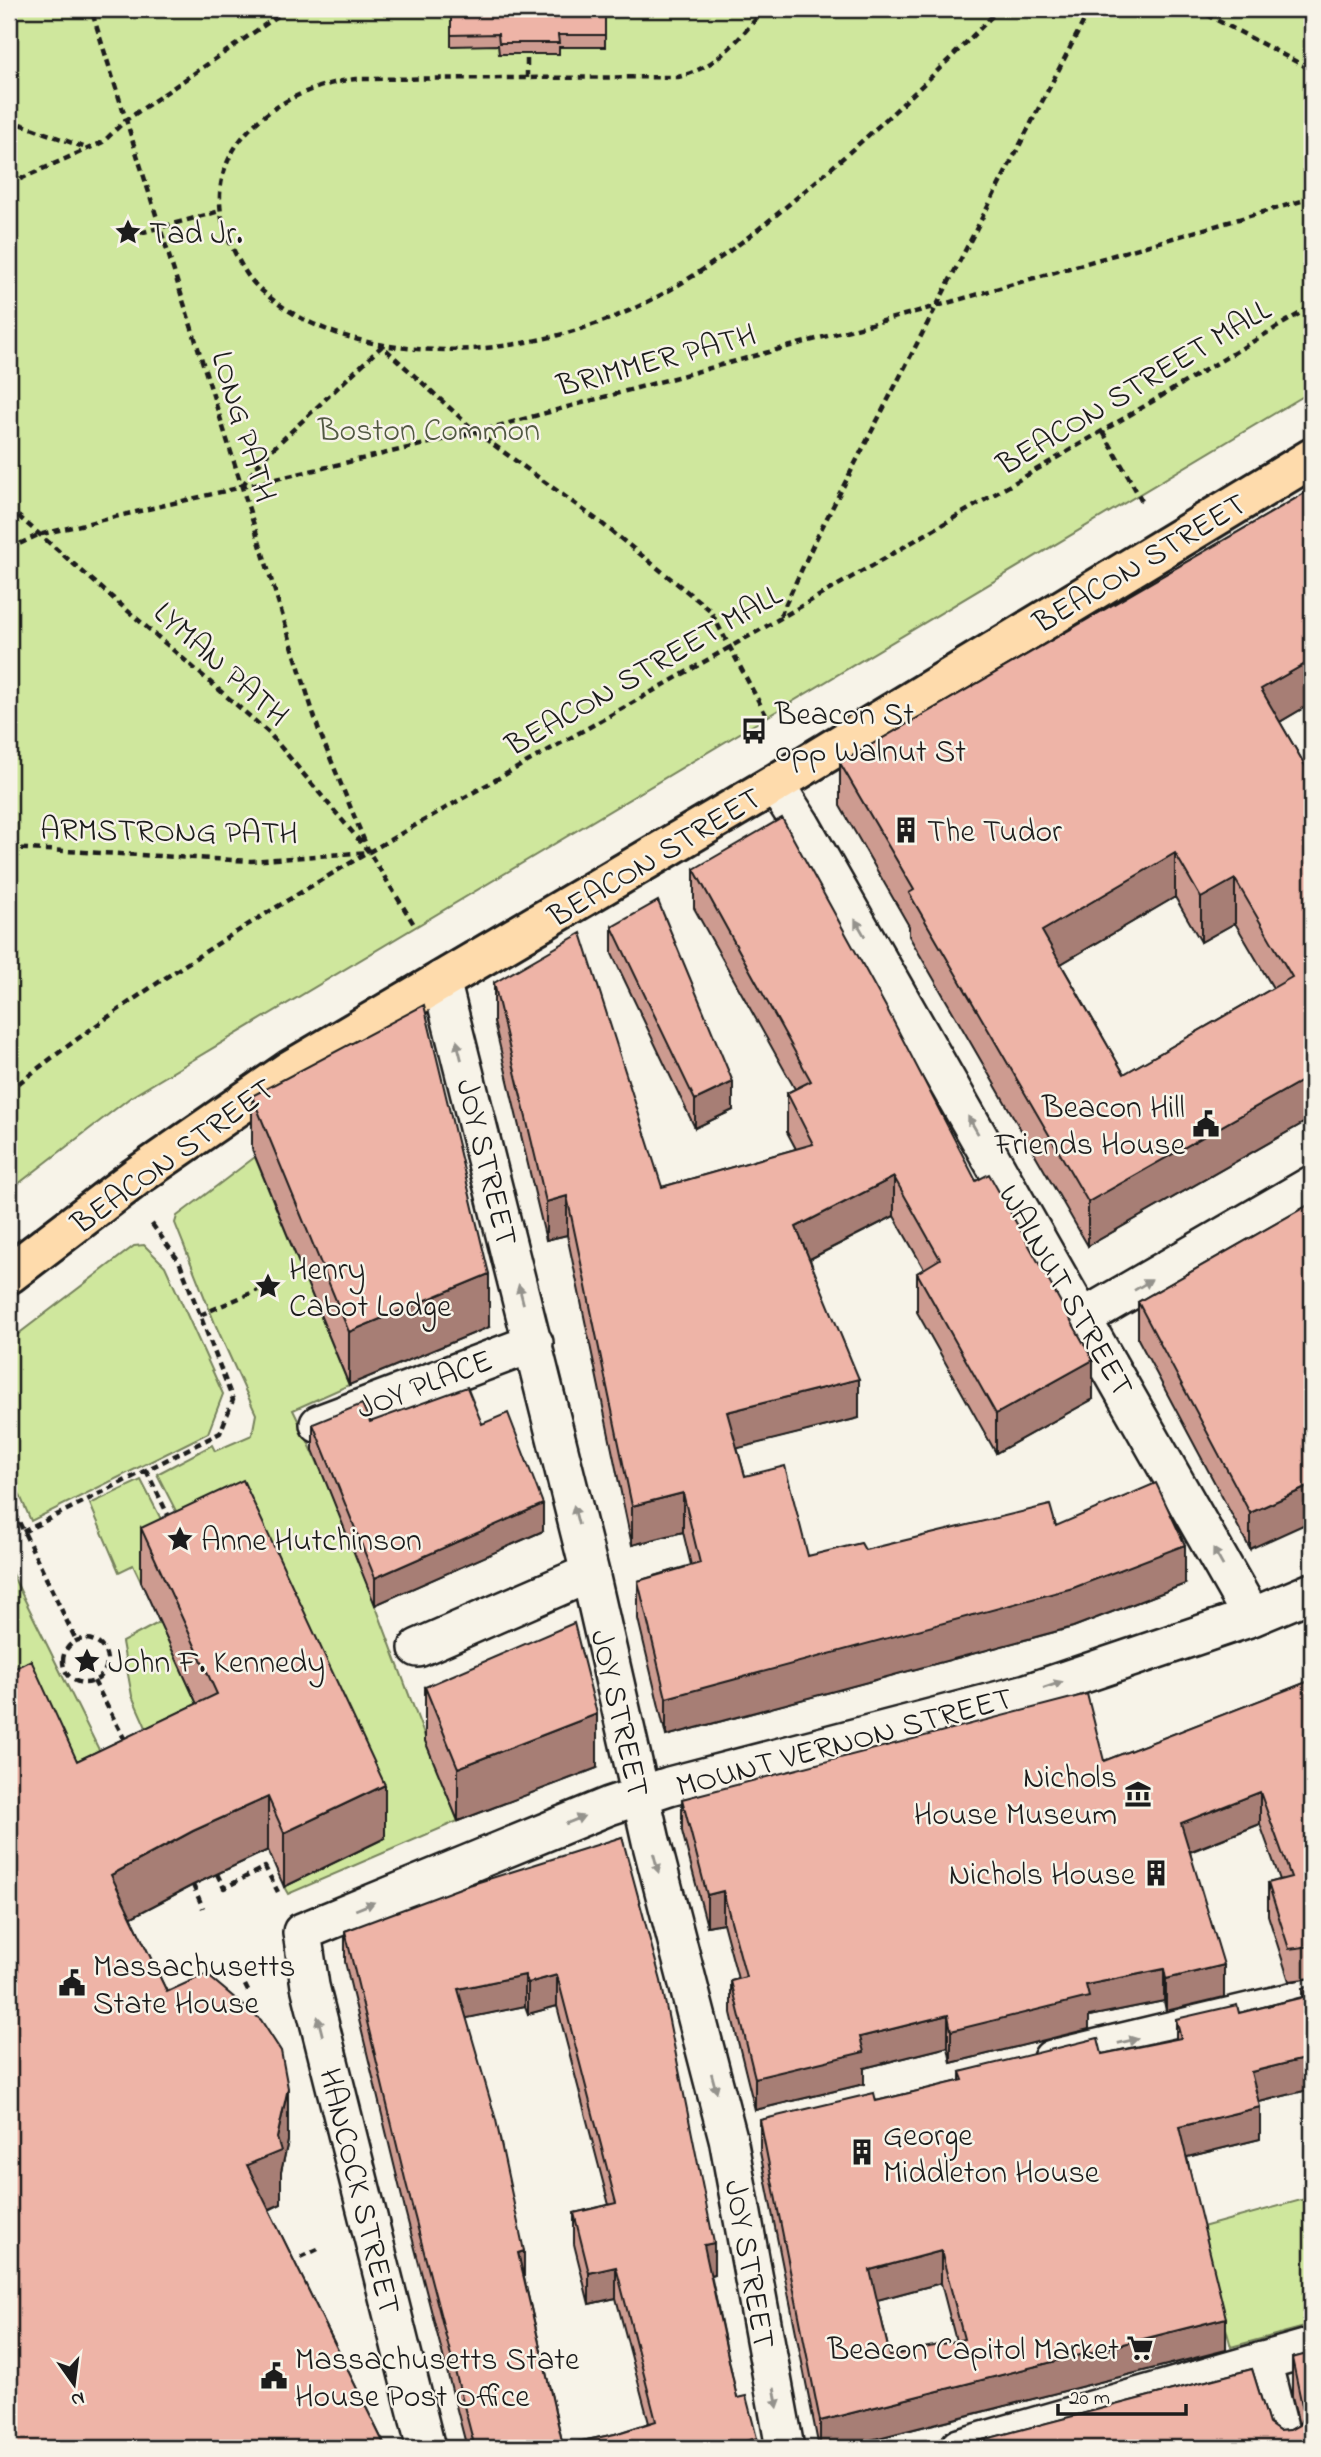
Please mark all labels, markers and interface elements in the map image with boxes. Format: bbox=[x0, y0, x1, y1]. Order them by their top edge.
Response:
place label: Tad Jr. bbox=[149, 212, 243, 259]
place icon: Tad Jr. bbox=[113, 217, 143, 247]
street label: BEACON STREET MALL bbox=[988, 288, 1281, 490]
street label: BRIMMER PATH bbox=[551, 313, 761, 412]
street label: LONG PATH bbox=[196, 346, 287, 508]
park label: Boston Common bbox=[317, 409, 540, 456]
street label: BEACON STREET bbox=[1024, 483, 1256, 648]
street label: BEACON STREET MALL bbox=[497, 574, 792, 771]
street label: LYMAN PATH bbox=[141, 592, 298, 739]
place label: Beacon St opp Walnut St bbox=[774, 693, 966, 777]
bus stop icon: Beacon St opp Walnut St bbox=[739, 716, 769, 746]
street label: BEACON STREET bbox=[539, 777, 771, 942]
street label: ARMSTRONG PATH bbox=[40, 808, 298, 859]
place label: The Tudor bbox=[927, 810, 1062, 857]
building icon: The Tudor bbox=[891, 815, 921, 845]
one-way arrow bbox=[854, 918, 866, 937]
one-way arrow bbox=[453, 1039, 464, 1061]
street label: BEACON STREET bbox=[62, 1068, 286, 1248]
street label: JOY STREET bbox=[441, 1074, 528, 1251]
place label: Beacon Hill Friends House bbox=[994, 1086, 1186, 1170]
public building icon: Beacon Hill Friends House bbox=[1191, 1109, 1221, 1139]
one-way arrow bbox=[967, 1115, 979, 1135]
street label: WALNUT STREET bbox=[984, 1177, 1144, 1407]
place label: Henry Cabot Lodge bbox=[289, 1248, 452, 1332]
place icon: Henry Cabot Lodge bbox=[253, 1271, 283, 1301]
one-way arrow bbox=[1134, 1279, 1153, 1291]
one-way arrow bbox=[515, 1283, 526, 1305]
street label: JOY PLACE bbox=[350, 1339, 500, 1434]
one-way arrow bbox=[570, 1504, 581, 1526]
place label: Anne Hutchinson bbox=[201, 1519, 422, 1566]
place icon: Anne Hutchinson bbox=[165, 1524, 195, 1554]
one-way arrow bbox=[1212, 1548, 1224, 1567]
street label: JOY STREET bbox=[575, 1625, 660, 1802]
place label: John F. Kennedy bbox=[108, 1641, 325, 1688]
place icon: John F. Kennedy bbox=[72, 1646, 102, 1676]
street label: MOUNT VERNON STREET bbox=[671, 1677, 1018, 1812]
one-way arrow bbox=[1043, 1679, 1064, 1689]
place label: Nichols House Museum bbox=[914, 1756, 1117, 1840]
museum icon: Nichols House Museum bbox=[1123, 1779, 1153, 1809]
one-way arrow bbox=[565, 1815, 586, 1826]
one-way arrow bbox=[651, 1852, 662, 1874]
place label: Nichols House bbox=[949, 1853, 1136, 1900]
building icon: Nichols House bbox=[1141, 1858, 1171, 1888]
one-way arrow bbox=[355, 1901, 376, 1912]
place label: Massachusetts State House bbox=[93, 1945, 296, 2029]
public building icon: Massachusetts State House bbox=[57, 1968, 87, 1998]
one-way arrow bbox=[314, 2015, 325, 2037]
one-way arrow bbox=[1117, 2035, 1139, 2046]
street label: HANCOCK STREET bbox=[304, 2064, 411, 2320]
one-way arrow bbox=[709, 2072, 720, 2094]
place label: George Middleton House bbox=[883, 2114, 1100, 2198]
building icon: George Middleton House bbox=[847, 2137, 877, 2167]
street label: JOY STREET bbox=[710, 2176, 786, 2353]
place label: Beacon Capitol Market bbox=[827, 2328, 1119, 2375]
supermarket icon: Beacon Capitol Market bbox=[1125, 2333, 1155, 2363]
place label: Massachusetts State House Post Office bbox=[295, 2338, 580, 2422]
north arrow bbox=[38, 2348, 108, 2418]
public building icon: Massachusetts State House Post Office bbox=[259, 2361, 289, 2391]
scale bar bbox=[1058, 2373, 1186, 2417]
text: N bbox=[68, 2383, 87, 2413]
text: 20 m bbox=[1069, 2384, 1110, 2414]
one-way arrow bbox=[770, 2387, 781, 2409]

